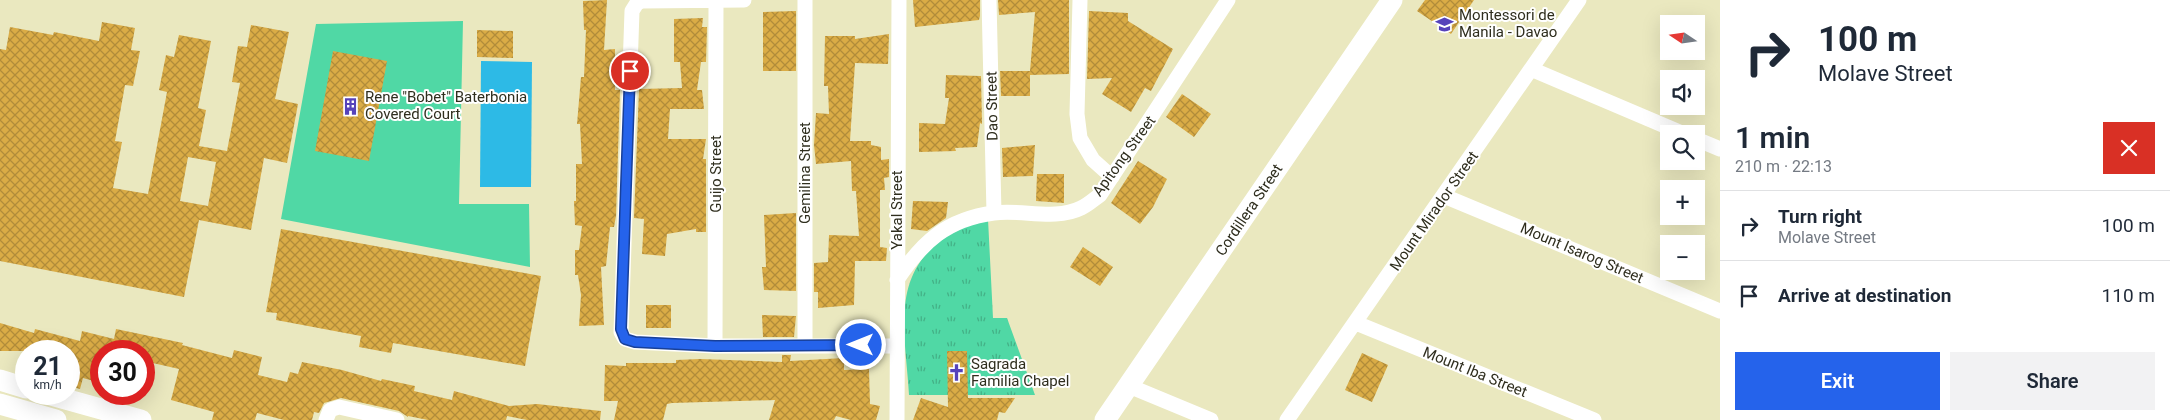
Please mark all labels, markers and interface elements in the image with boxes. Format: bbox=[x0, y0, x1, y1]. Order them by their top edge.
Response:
place label: Montessori de Manila - Davao bbox=[1459, 6, 1557, 41]
school or university icon: Montessori de Manila - Davao bbox=[1435, 14, 1455, 34]
north arrow bbox=[1660, 15, 1705, 60]
map controls bbox=[1660, 15, 1705, 280]
text: 100 m bbox=[1818, 19, 1917, 60]
icon: right bbox=[1735, 20, 1800, 85]
pin bbox=[609, 50, 651, 92]
icon: arrive bbox=[616, 57, 644, 85]
text: Molave Street bbox=[1818, 61, 1953, 86]
button: sound bbox=[1660, 70, 1705, 115]
street label: Dao Street bbox=[982, 71, 1002, 141]
place label: Rene "Bobet" Baterbonia Covered Court bbox=[365, 88, 527, 123]
building icon: Rene "Bobet" Baterbonia Covered Court bbox=[341, 96, 361, 116]
street label: Apitong Street bbox=[1089, 112, 1159, 200]
text: 1 min bbox=[1735, 120, 1810, 155]
street label: Gemilina Street bbox=[796, 122, 814, 224]
button: close bbox=[2103, 122, 2155, 174]
button: search bbox=[1660, 125, 1705, 170]
street label: Guijo Street bbox=[707, 135, 725, 213]
street label: Mount Mirador Street bbox=[1386, 148, 1482, 274]
text: 210 m · 22:13 bbox=[1735, 157, 1832, 176]
street label: Cordillera Street bbox=[1212, 161, 1286, 259]
street label: Yakal Street bbox=[888, 170, 906, 250]
button: + bbox=[1660, 180, 1705, 225]
text: Turn right bbox=[1778, 205, 1862, 228]
icon: right bbox=[1735, 212, 1763, 240]
text: 100 m bbox=[2102, 214, 2155, 237]
street label: Mount Isarog Street bbox=[1518, 219, 1646, 287]
text: Molave Street bbox=[1778, 228, 1876, 247]
button: − bbox=[1660, 235, 1705, 280]
icon: arrive bbox=[1735, 282, 1763, 310]
text: Arrive at destination bbox=[1778, 284, 1951, 307]
text: 110 m bbox=[2102, 284, 2155, 307]
position arrow bbox=[834, 318, 886, 370]
speed limit sign: 30 bbox=[90, 340, 155, 405]
street label: Mount Iba Street bbox=[1420, 343, 1530, 401]
text: 21 bbox=[33, 352, 62, 381]
button: Exit bbox=[1735, 352, 1940, 410]
button: Share bbox=[1950, 352, 2155, 410]
place label: Sagrada Familia Chapel bbox=[971, 355, 1069, 390]
church icon: Sagrada Familia Chapel bbox=[947, 363, 967, 383]
text: km/h bbox=[33, 378, 62, 392]

